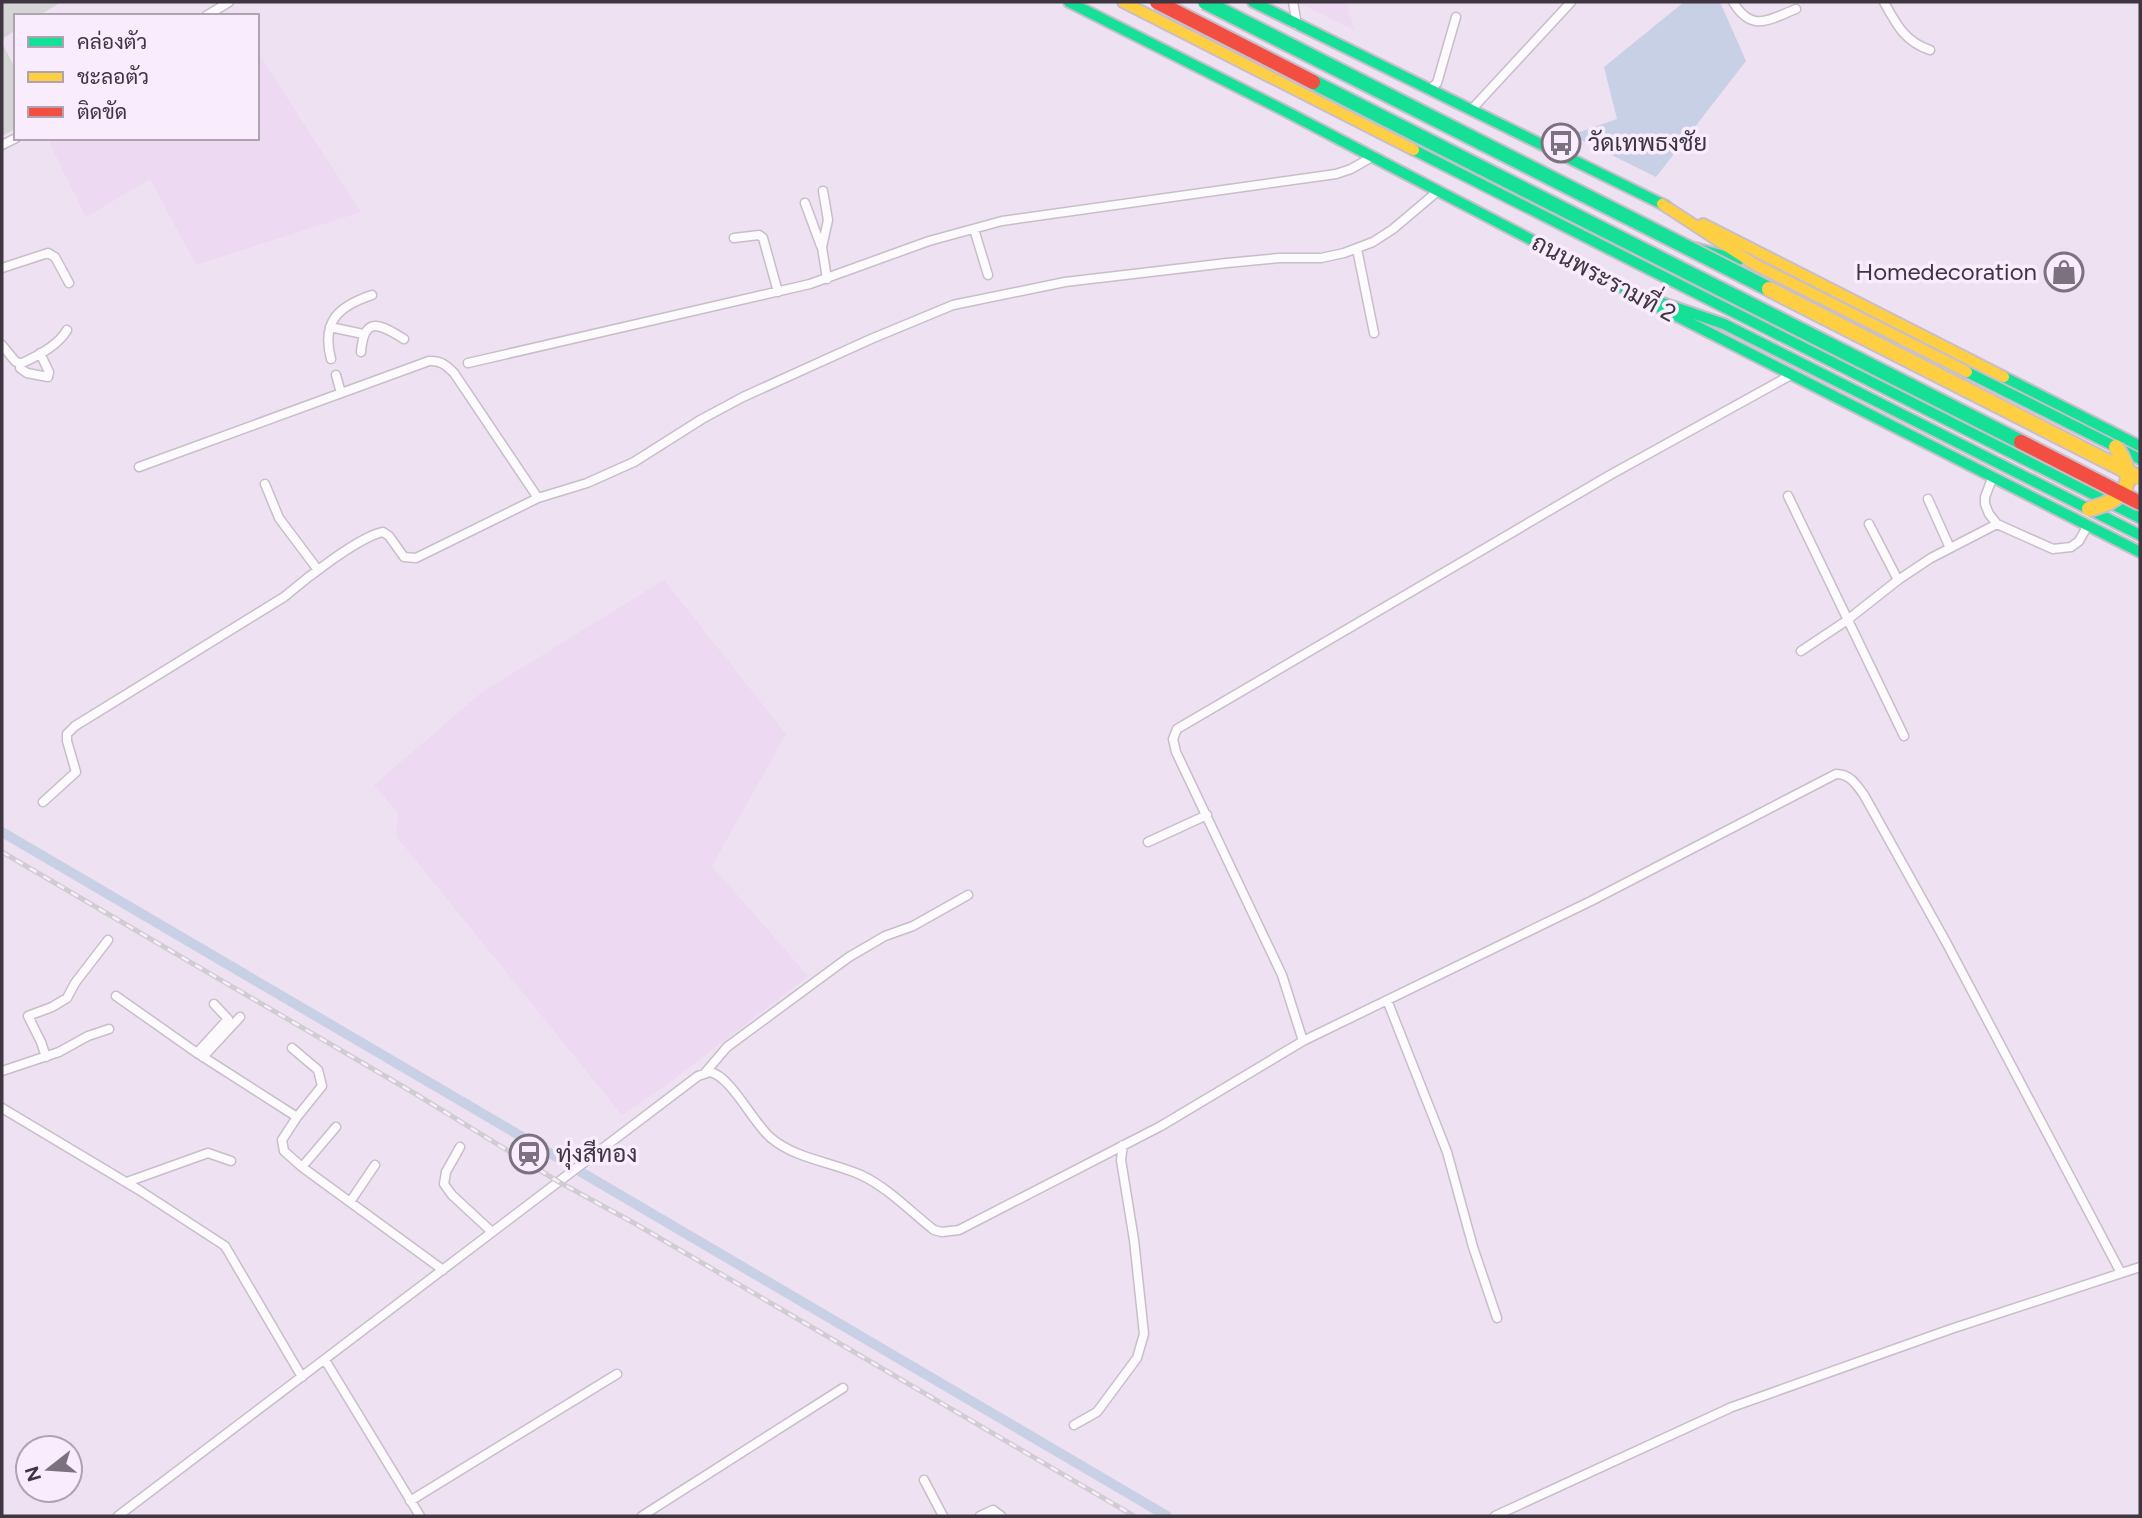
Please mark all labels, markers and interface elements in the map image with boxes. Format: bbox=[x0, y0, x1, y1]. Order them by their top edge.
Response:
legend bbox=[14, 14, 259, 140]
text: คล่องตัว bbox=[77, 29, 147, 54]
text: ชะลอตัว bbox=[77, 64, 149, 89]
text: ติดขัด bbox=[77, 99, 127, 124]
bus stop icon: วัดเทพธงชัย bbox=[1540, 122, 1582, 164]
place label: วัดเทพธงชัย bbox=[1588, 128, 1707, 157]
street label: ถนนพระรามที่ 2 bbox=[1527, 222, 1684, 328]
shop icon: Homedecoration bbox=[2043, 251, 2085, 293]
place label: Homedecoration bbox=[1855, 257, 2037, 286]
station icon: ทุ่งสีทอง bbox=[508, 1133, 550, 1175]
place label: ทุ่งสีทอง bbox=[556, 1139, 637, 1170]
north arrow bbox=[14, 1434, 84, 1504]
text: N bbox=[20, 1463, 46, 1484]

